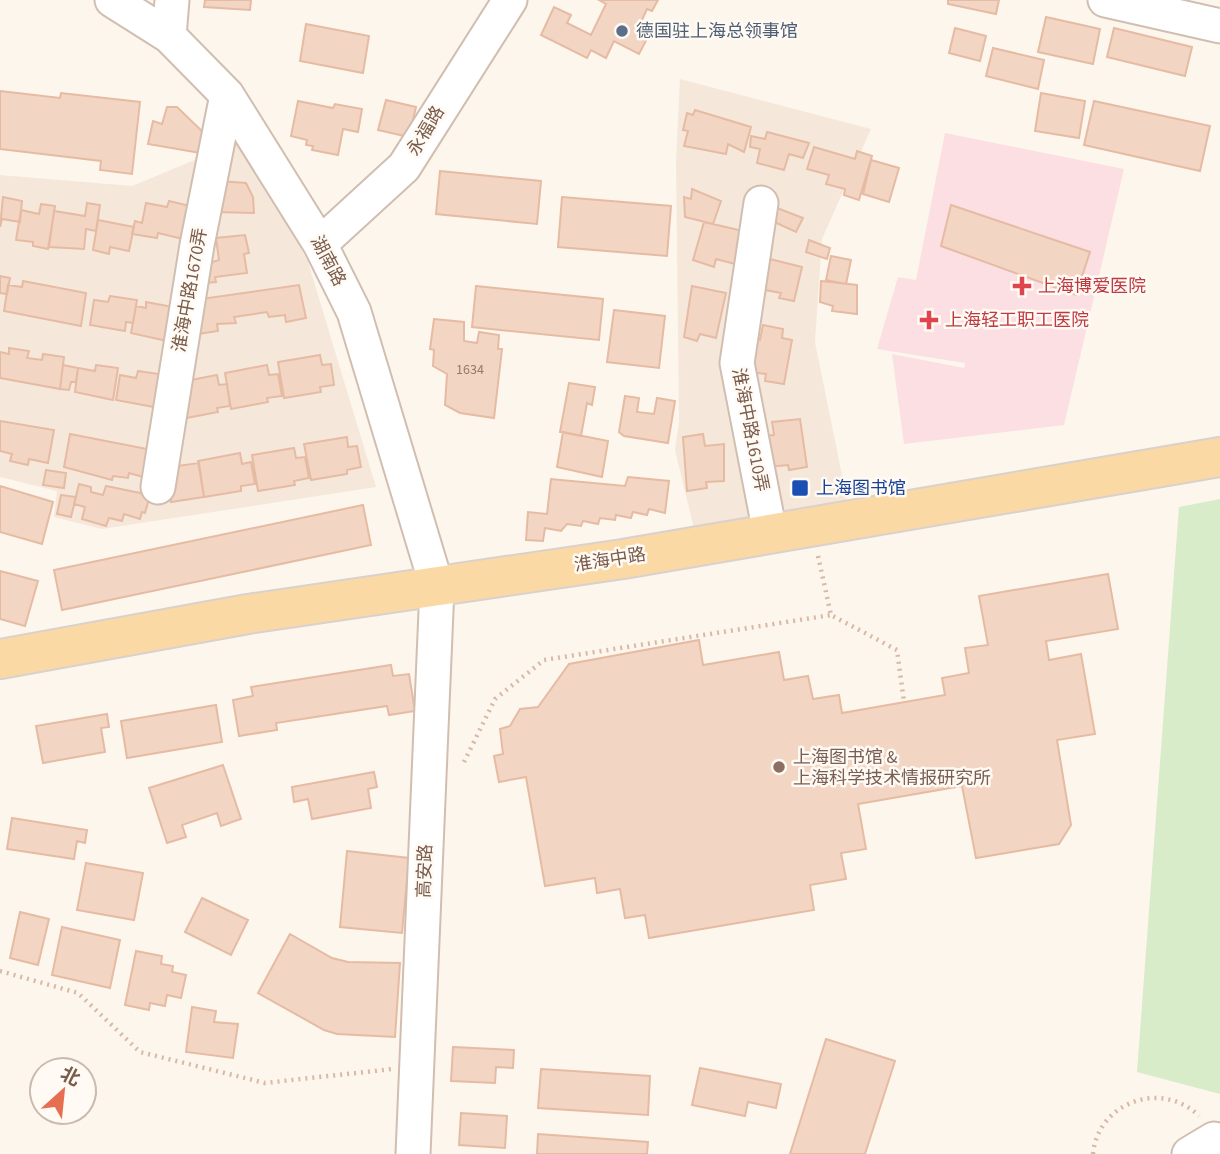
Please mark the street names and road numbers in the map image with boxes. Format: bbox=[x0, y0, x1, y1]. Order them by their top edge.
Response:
street label: 永福路 bbox=[401, 101, 451, 161]
street label: 淮海中路1670弄 bbox=[167, 226, 213, 354]
street label: 湖南路 bbox=[304, 231, 352, 291]
street label: 淮海中路1610弄 bbox=[726, 366, 774, 494]
street label: 淮海中路 bbox=[572, 542, 648, 578]
street label: 高安路 bbox=[412, 844, 438, 898]

